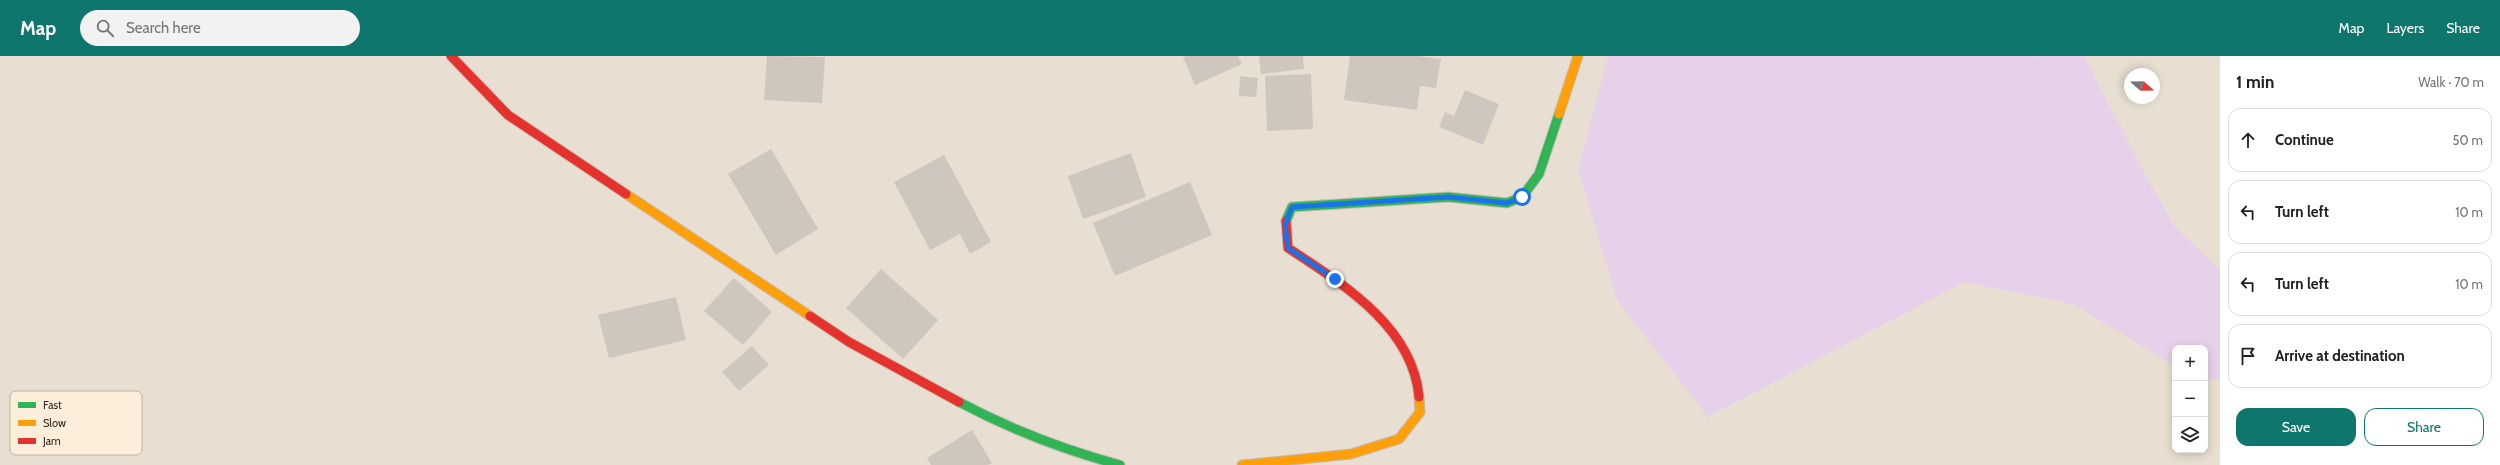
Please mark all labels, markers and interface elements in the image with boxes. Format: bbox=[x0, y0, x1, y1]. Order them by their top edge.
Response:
search box bbox=[80, 10, 360, 46]
text: Map bbox=[20, 17, 56, 40]
icon: search bbox=[94, 17, 116, 39]
text: Search here bbox=[126, 19, 201, 37]
text: Map bbox=[2339, 19, 2364, 37]
text: Layers bbox=[2386, 19, 2424, 37]
text: Share bbox=[2446, 19, 2480, 37]
north arrow bbox=[2124, 68, 2160, 104]
text: 1 min bbox=[2236, 72, 2274, 92]
text: Walk · 70 m bbox=[2418, 74, 2484, 90]
icon: ahead bbox=[2237, 129, 2259, 151]
text: Continue bbox=[2275, 131, 2334, 149]
text: 50 m bbox=[2453, 132, 2483, 148]
route start bbox=[1513, 188, 1531, 206]
icon: left bbox=[2237, 201, 2259, 223]
text: Turn left bbox=[2275, 203, 2329, 221]
text: 10 m bbox=[2455, 204, 2483, 220]
route end bbox=[1326, 270, 1344, 288]
icon: left bbox=[2237, 273, 2259, 295]
text: Turn left bbox=[2275, 275, 2329, 293]
text: 10 m bbox=[2455, 276, 2483, 292]
map controls bbox=[2172, 345, 2208, 453]
button: + bbox=[2172, 345, 2208, 381]
icon: arrive bbox=[2237, 345, 2259, 367]
text: Arrive at destination bbox=[2275, 347, 2405, 365]
button: − bbox=[2172, 381, 2208, 417]
legend bbox=[10, 391, 142, 455]
text: Fast bbox=[43, 398, 62, 412]
button: Save bbox=[2236, 408, 2356, 446]
button: Share bbox=[2364, 408, 2484, 446]
text: Slow bbox=[43, 416, 66, 430]
button: layers bbox=[2172, 417, 2208, 453]
text: Jam bbox=[42, 434, 61, 448]

